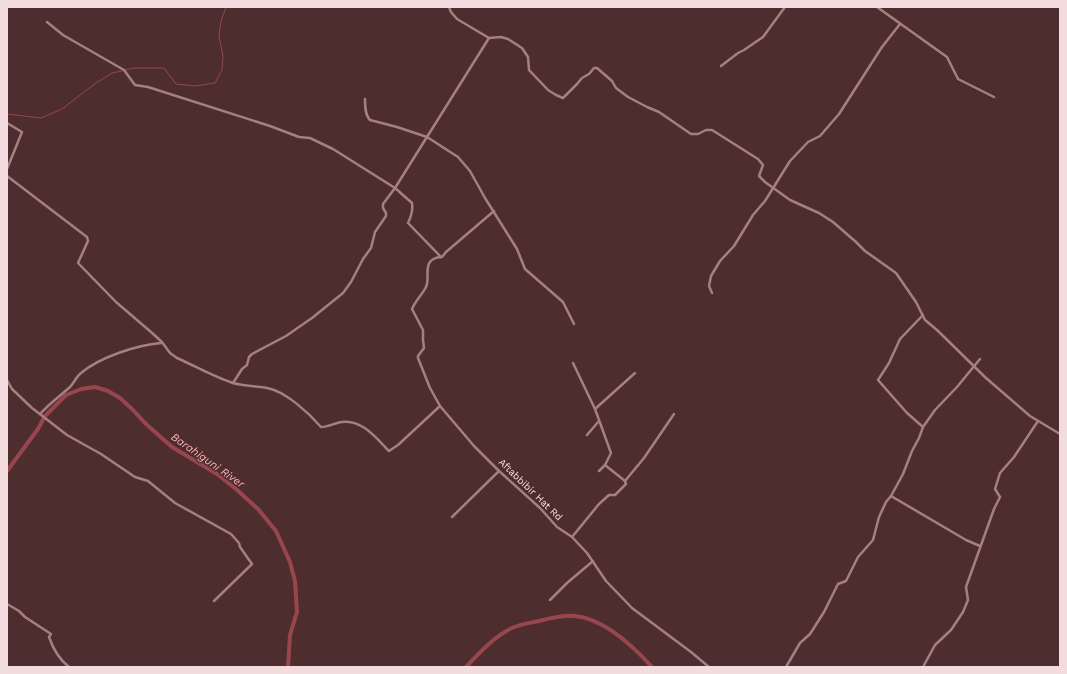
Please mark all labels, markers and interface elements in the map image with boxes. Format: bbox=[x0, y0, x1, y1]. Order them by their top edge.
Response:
water label: Barahiguni River bbox=[169, 430, 248, 491]
street label: Aftabbibir Hat Rd bbox=[497, 456, 565, 523]

